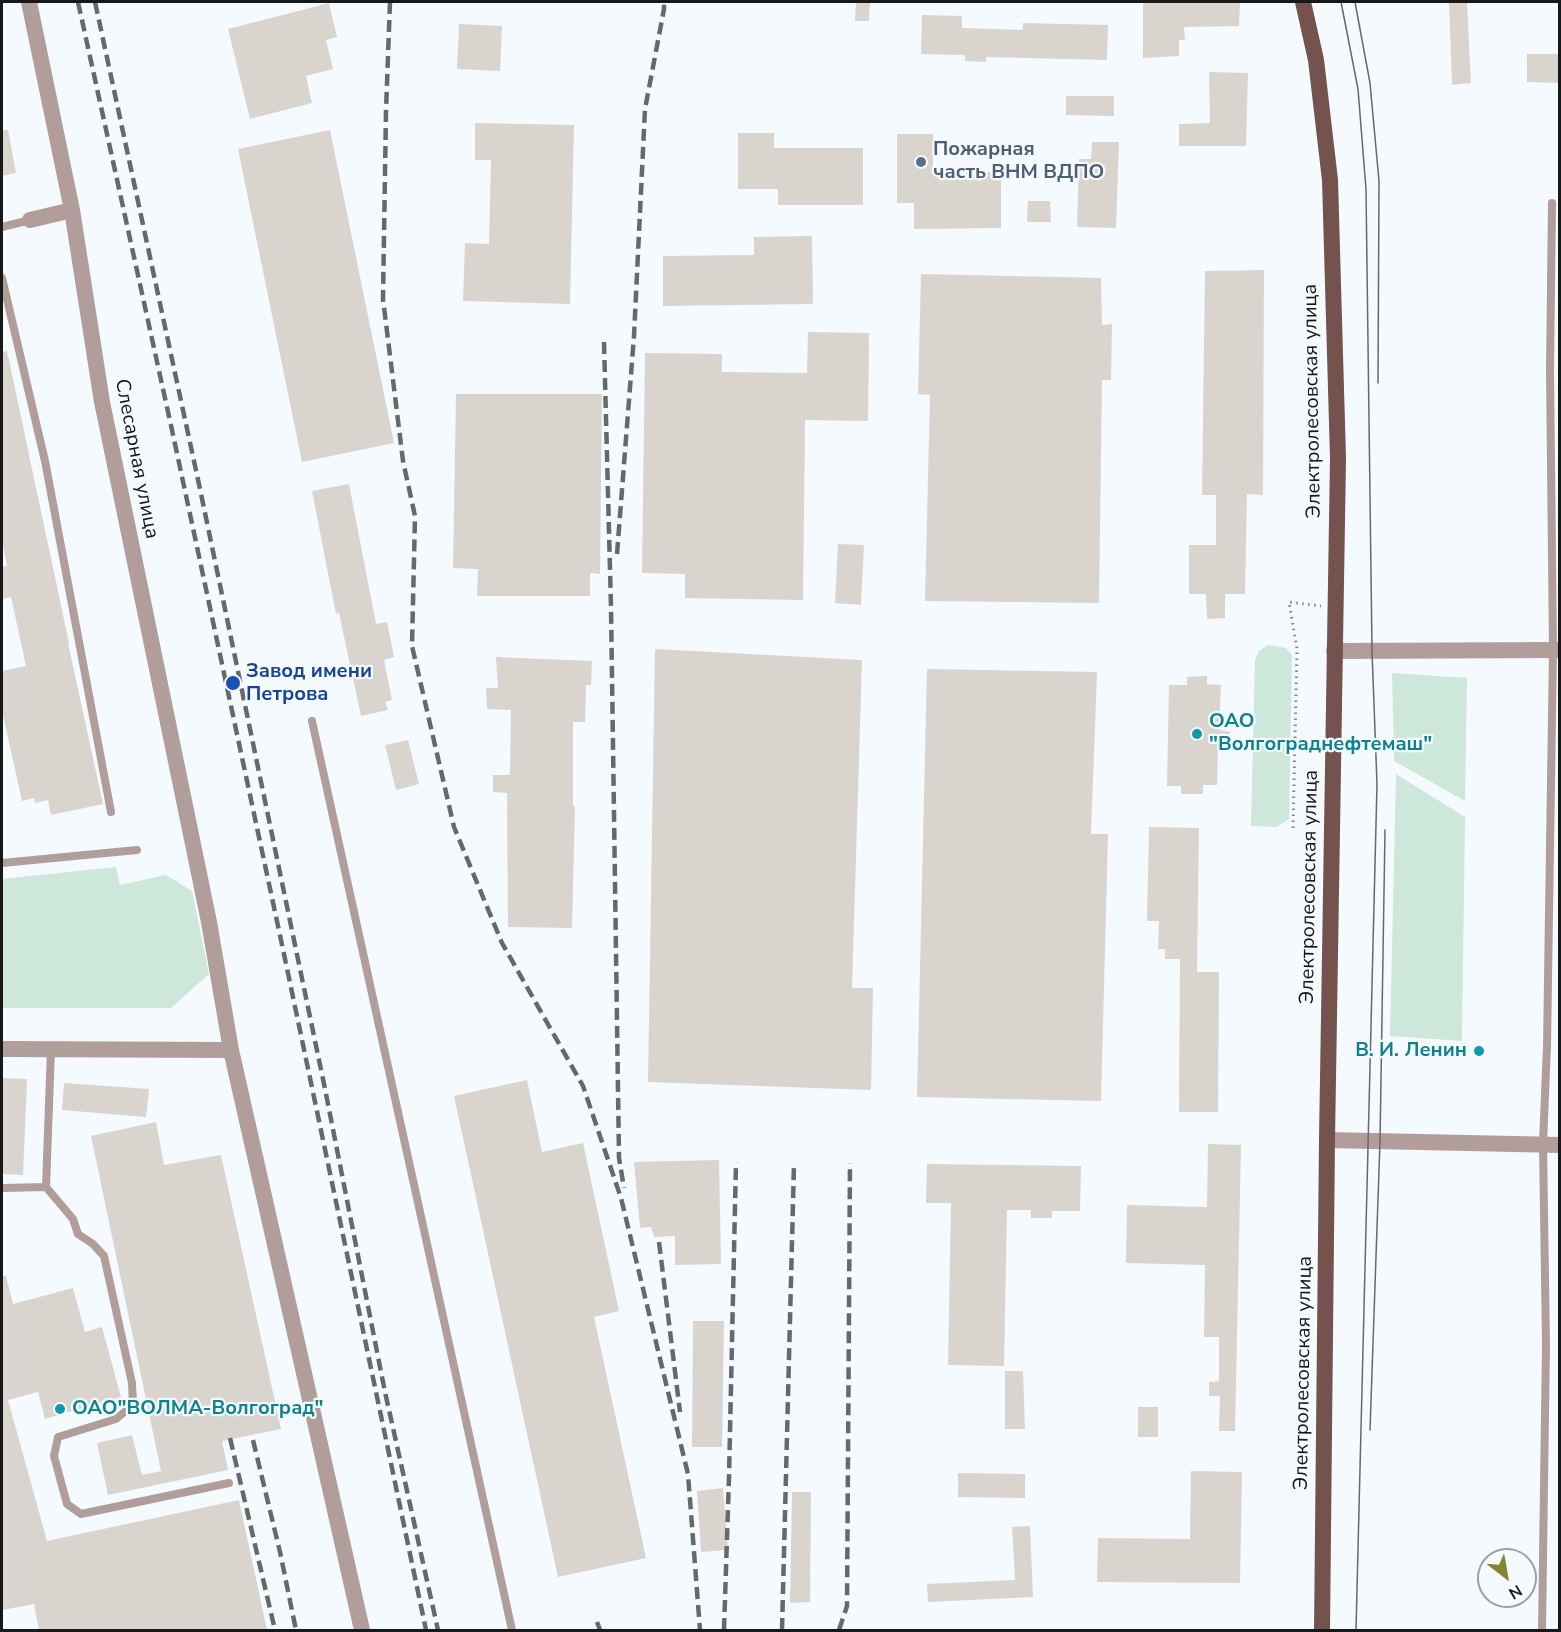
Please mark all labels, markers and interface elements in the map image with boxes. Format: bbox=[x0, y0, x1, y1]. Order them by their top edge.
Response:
place label: Пожарная часть ВНМ ВДПО bbox=[933, 138, 1104, 185]
marker: Пожарная часть ВНМ ВДПО bbox=[914, 155, 928, 169]
street label: Электролесовская улица bbox=[1299, 284, 1327, 518]
street label: Слесарная улица bbox=[109, 377, 163, 541]
place label: Завод имени Петрова bbox=[246, 660, 372, 707]
marker: Завод имени Петрова bbox=[224, 674, 242, 692]
place label: ОАО "Волгограднефтемаш" bbox=[1209, 710, 1432, 757]
marker: ОАО "Волгограднефтемаш" bbox=[1190, 727, 1204, 741]
street label: Электролесовская улица bbox=[1296, 770, 1324, 1004]
place label: В. И. Ленин bbox=[1355, 1039, 1467, 1063]
marker: В. И. Ленин bbox=[1472, 1044, 1486, 1058]
street label: Электролесовская улица bbox=[1290, 1256, 1318, 1490]
place label: ОАО"ВОЛМА-Волгоград" bbox=[72, 1397, 324, 1421]
marker: ОАО"ВОЛМА-Волгоград" bbox=[53, 1402, 67, 1416]
north arrow bbox=[1477, 1548, 1537, 1608]
text: N bbox=[1504, 1579, 1526, 1604]

